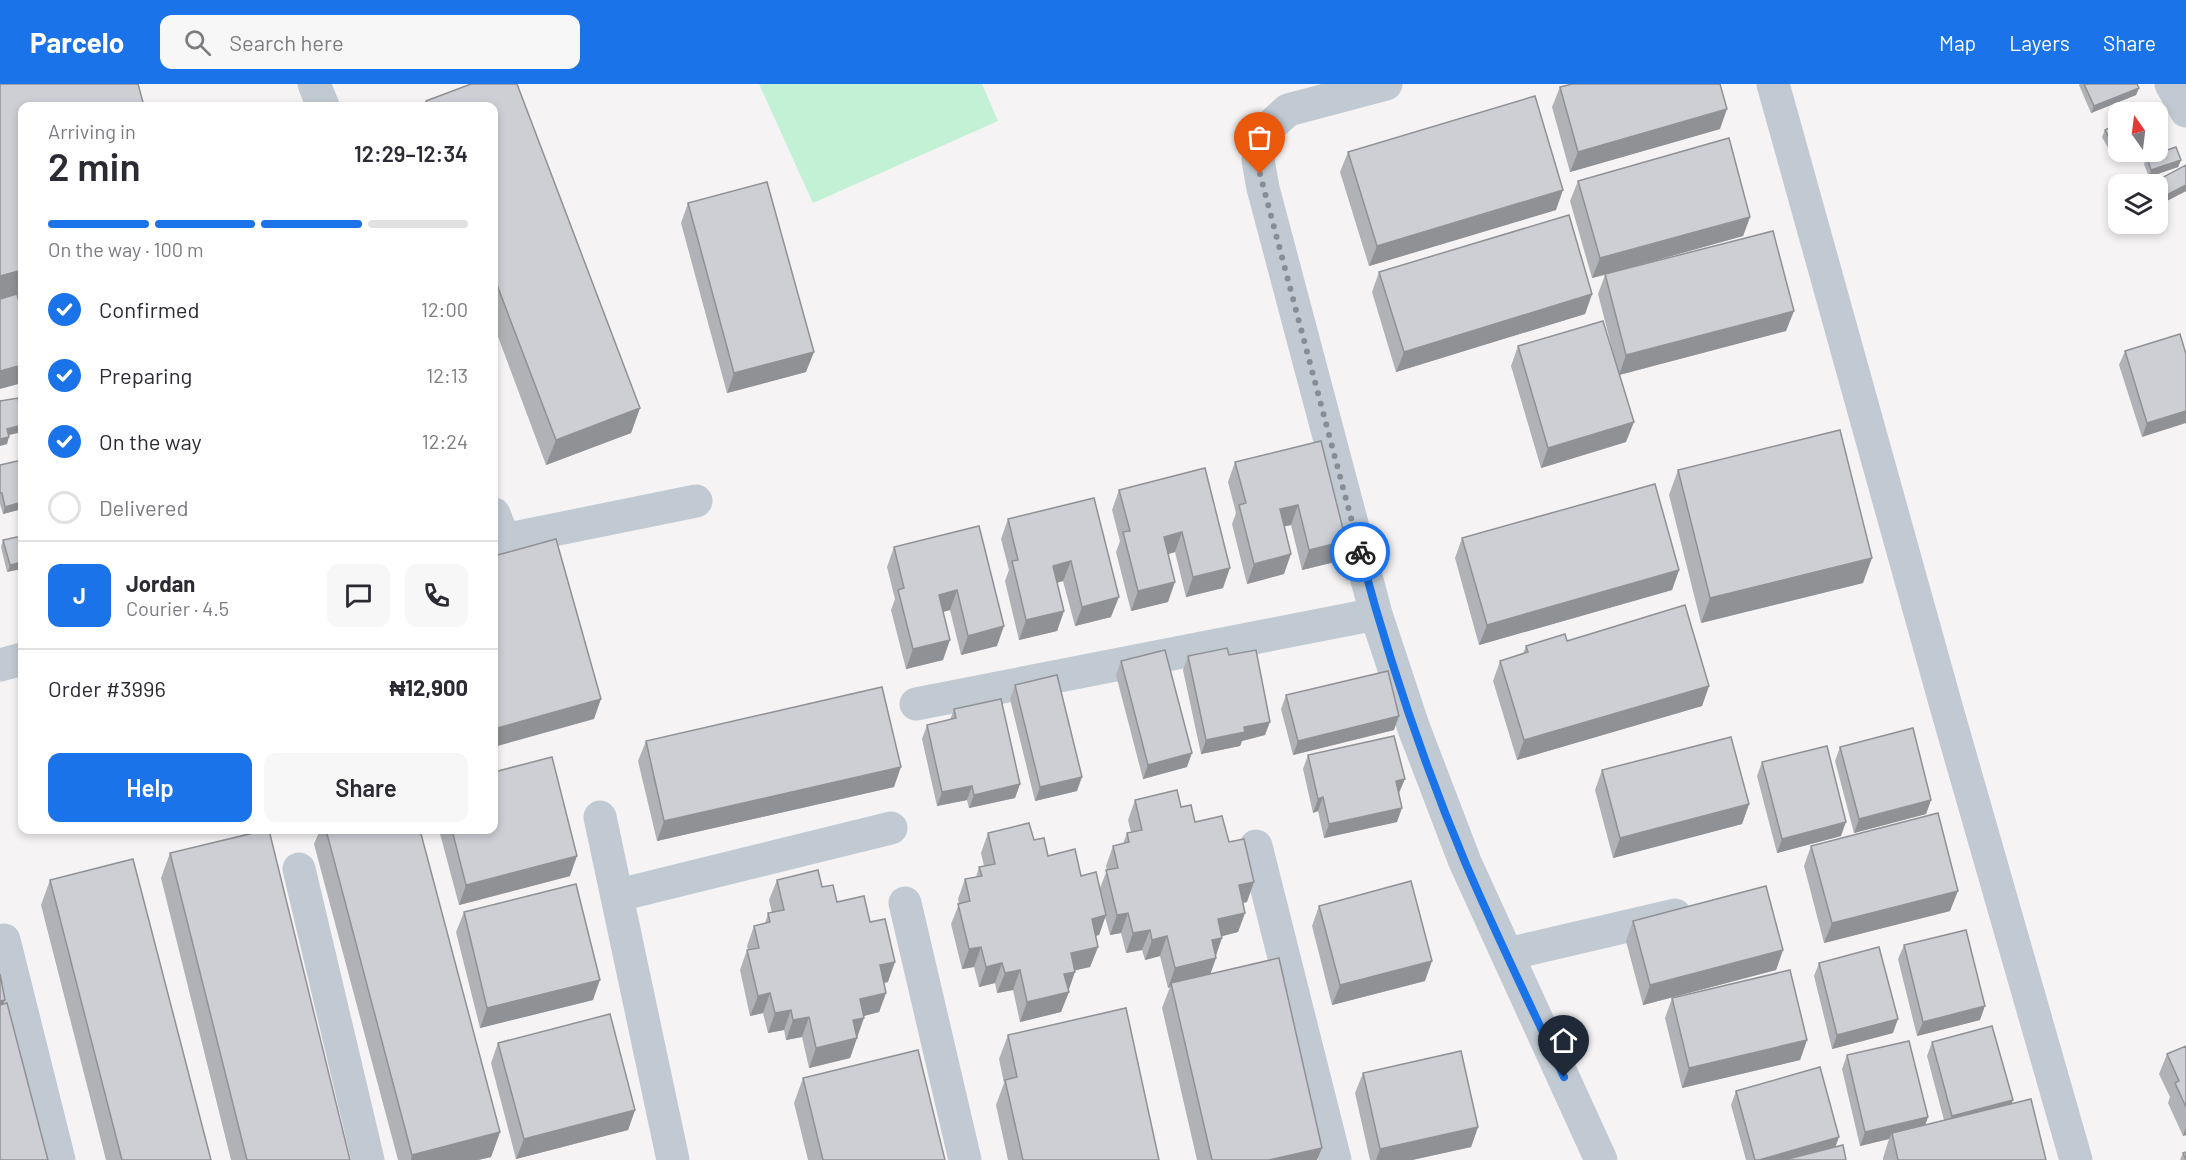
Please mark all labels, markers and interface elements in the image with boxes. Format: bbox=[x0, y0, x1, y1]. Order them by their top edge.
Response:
search box bbox=[160, 15, 580, 69]
text: Parcelo bbox=[30, 25, 124, 59]
icon: search bbox=[181, 26, 214, 59]
text: Search here bbox=[229, 29, 344, 55]
text: Map bbox=[1939, 30, 1976, 55]
text: Layers bbox=[2009, 30, 2070, 55]
text: Share bbox=[2103, 30, 2156, 55]
north arrow bbox=[2108, 102, 2168, 162]
map controls bbox=[2108, 102, 2168, 234]
pin bbox=[1234, 112, 1285, 174]
text: Arriving in bbox=[48, 119, 136, 143]
icon: bag bbox=[1243, 121, 1276, 154]
text: 12:29–12:34 bbox=[354, 140, 468, 166]
text: 2 min bbox=[48, 142, 141, 189]
button: layers bbox=[2108, 174, 2168, 234]
text: On the way · 100 m bbox=[48, 237, 204, 261]
icon: check bbox=[48, 293, 81, 326]
text: Confirmed bbox=[99, 296, 199, 322]
text: 12:00 bbox=[421, 297, 468, 321]
icon: check bbox=[48, 359, 81, 392]
text: Preparing bbox=[99, 362, 192, 388]
text: 12:13 bbox=[426, 363, 468, 387]
icon: check bbox=[48, 425, 81, 458]
text: On the way bbox=[99, 428, 202, 454]
text: 12:24 bbox=[422, 429, 468, 453]
text: Delivered bbox=[99, 494, 188, 520]
courier bbox=[1330, 522, 1390, 582]
icon: bike bbox=[1344, 536, 1377, 569]
button: chat bbox=[327, 564, 390, 627]
button: phone bbox=[405, 564, 468, 627]
text: Jordan bbox=[126, 570, 195, 596]
text: J bbox=[73, 582, 86, 608]
text: Courier · 4.5 bbox=[126, 596, 229, 620]
text: ₦12,900 bbox=[389, 674, 468, 700]
text: Order #3996 bbox=[48, 675, 166, 701]
button: Help bbox=[48, 753, 252, 822]
button: Share bbox=[264, 753, 468, 822]
pin bbox=[1538, 1015, 1589, 1077]
icon: home bbox=[1547, 1024, 1580, 1057]

